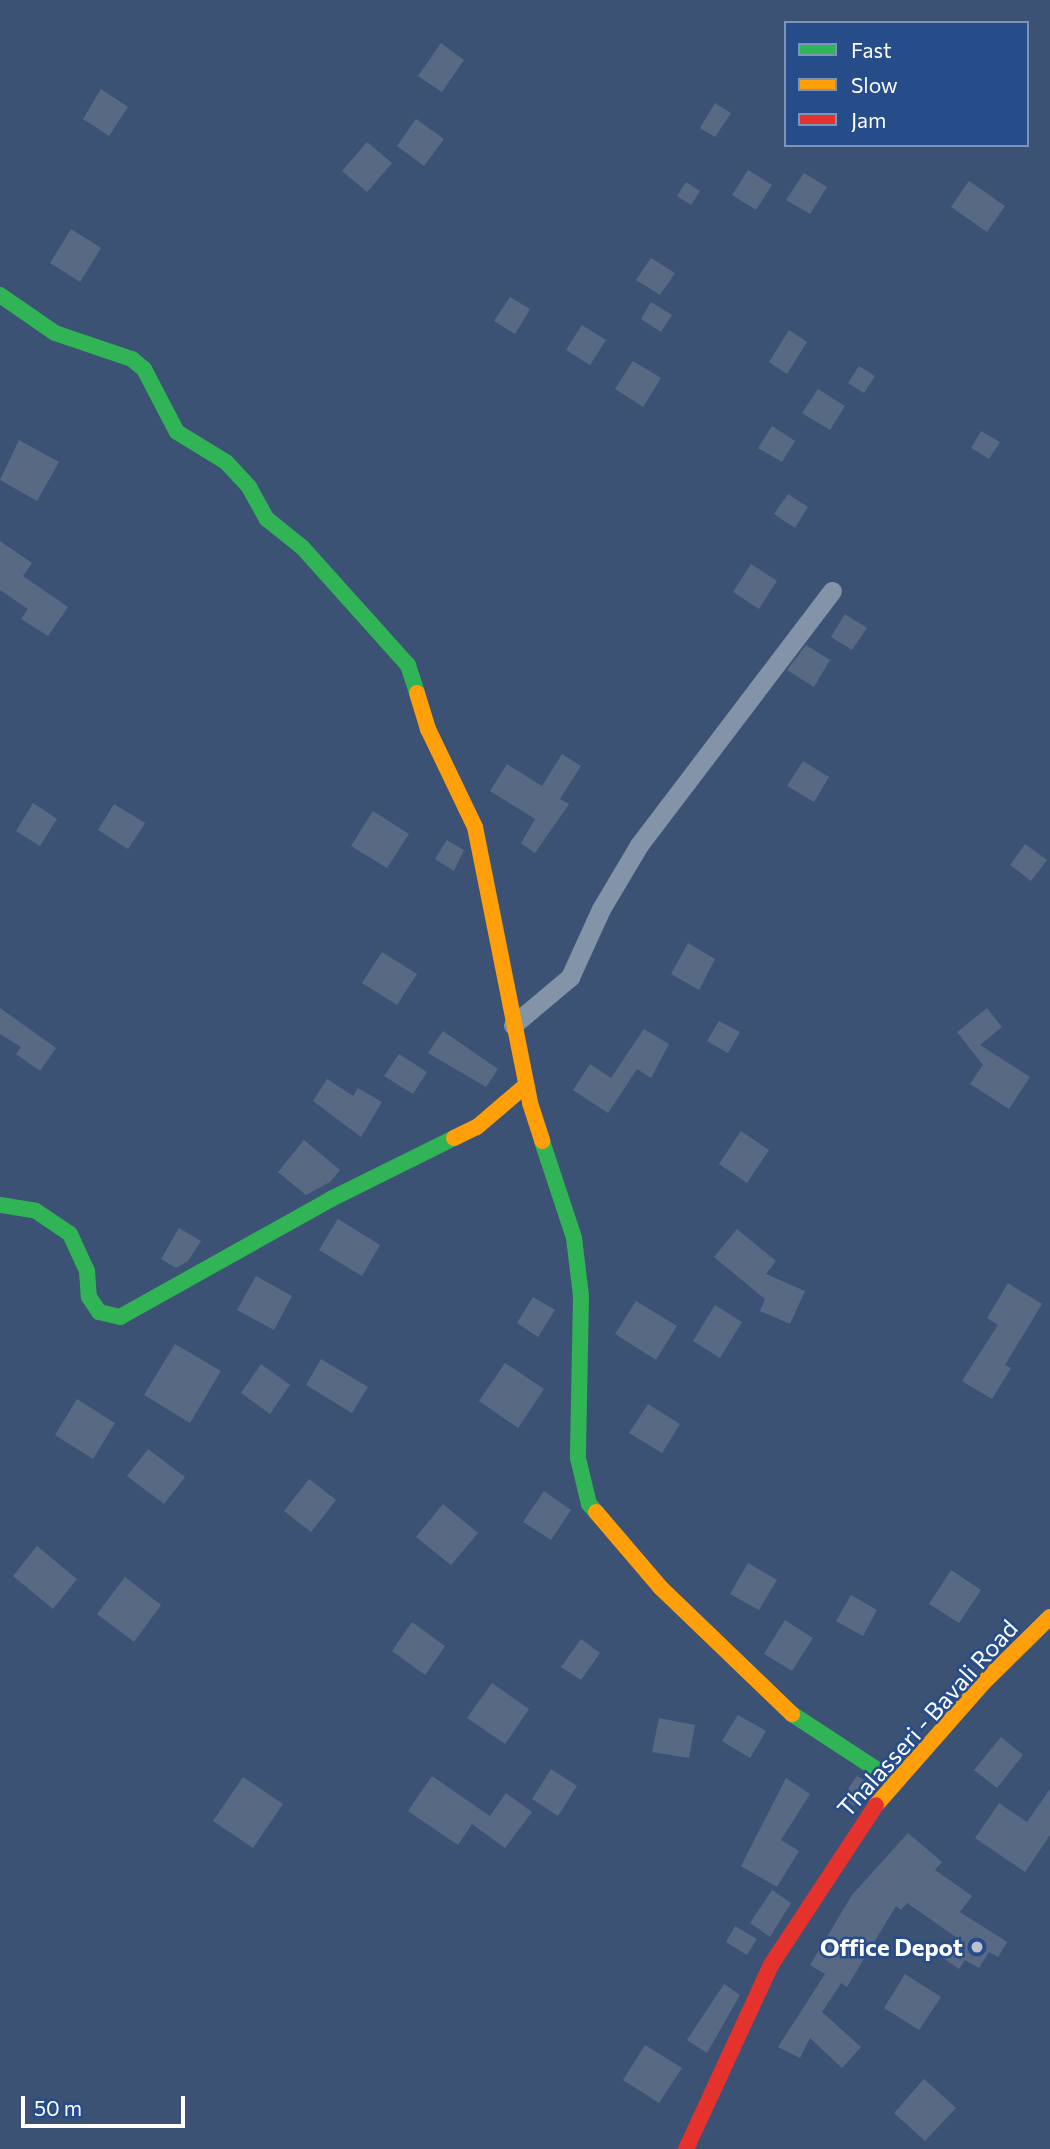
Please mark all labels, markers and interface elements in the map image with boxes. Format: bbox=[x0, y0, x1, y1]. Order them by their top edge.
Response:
legend bbox=[784, 21, 1029, 147]
text: Fast bbox=[851, 37, 892, 62]
text: Slow bbox=[851, 72, 898, 97]
text: Jam bbox=[851, 107, 886, 132]
street label: Thalasseri - Bavali Road bbox=[831, 1614, 1023, 1822]
place label: Office Depot bbox=[820, 1933, 963, 1961]
marker: Office Depot bbox=[969, 1939, 985, 1955]
scale bar bbox=[24, 2082, 189, 2126]
text: 50 m bbox=[34, 2095, 82, 2120]

